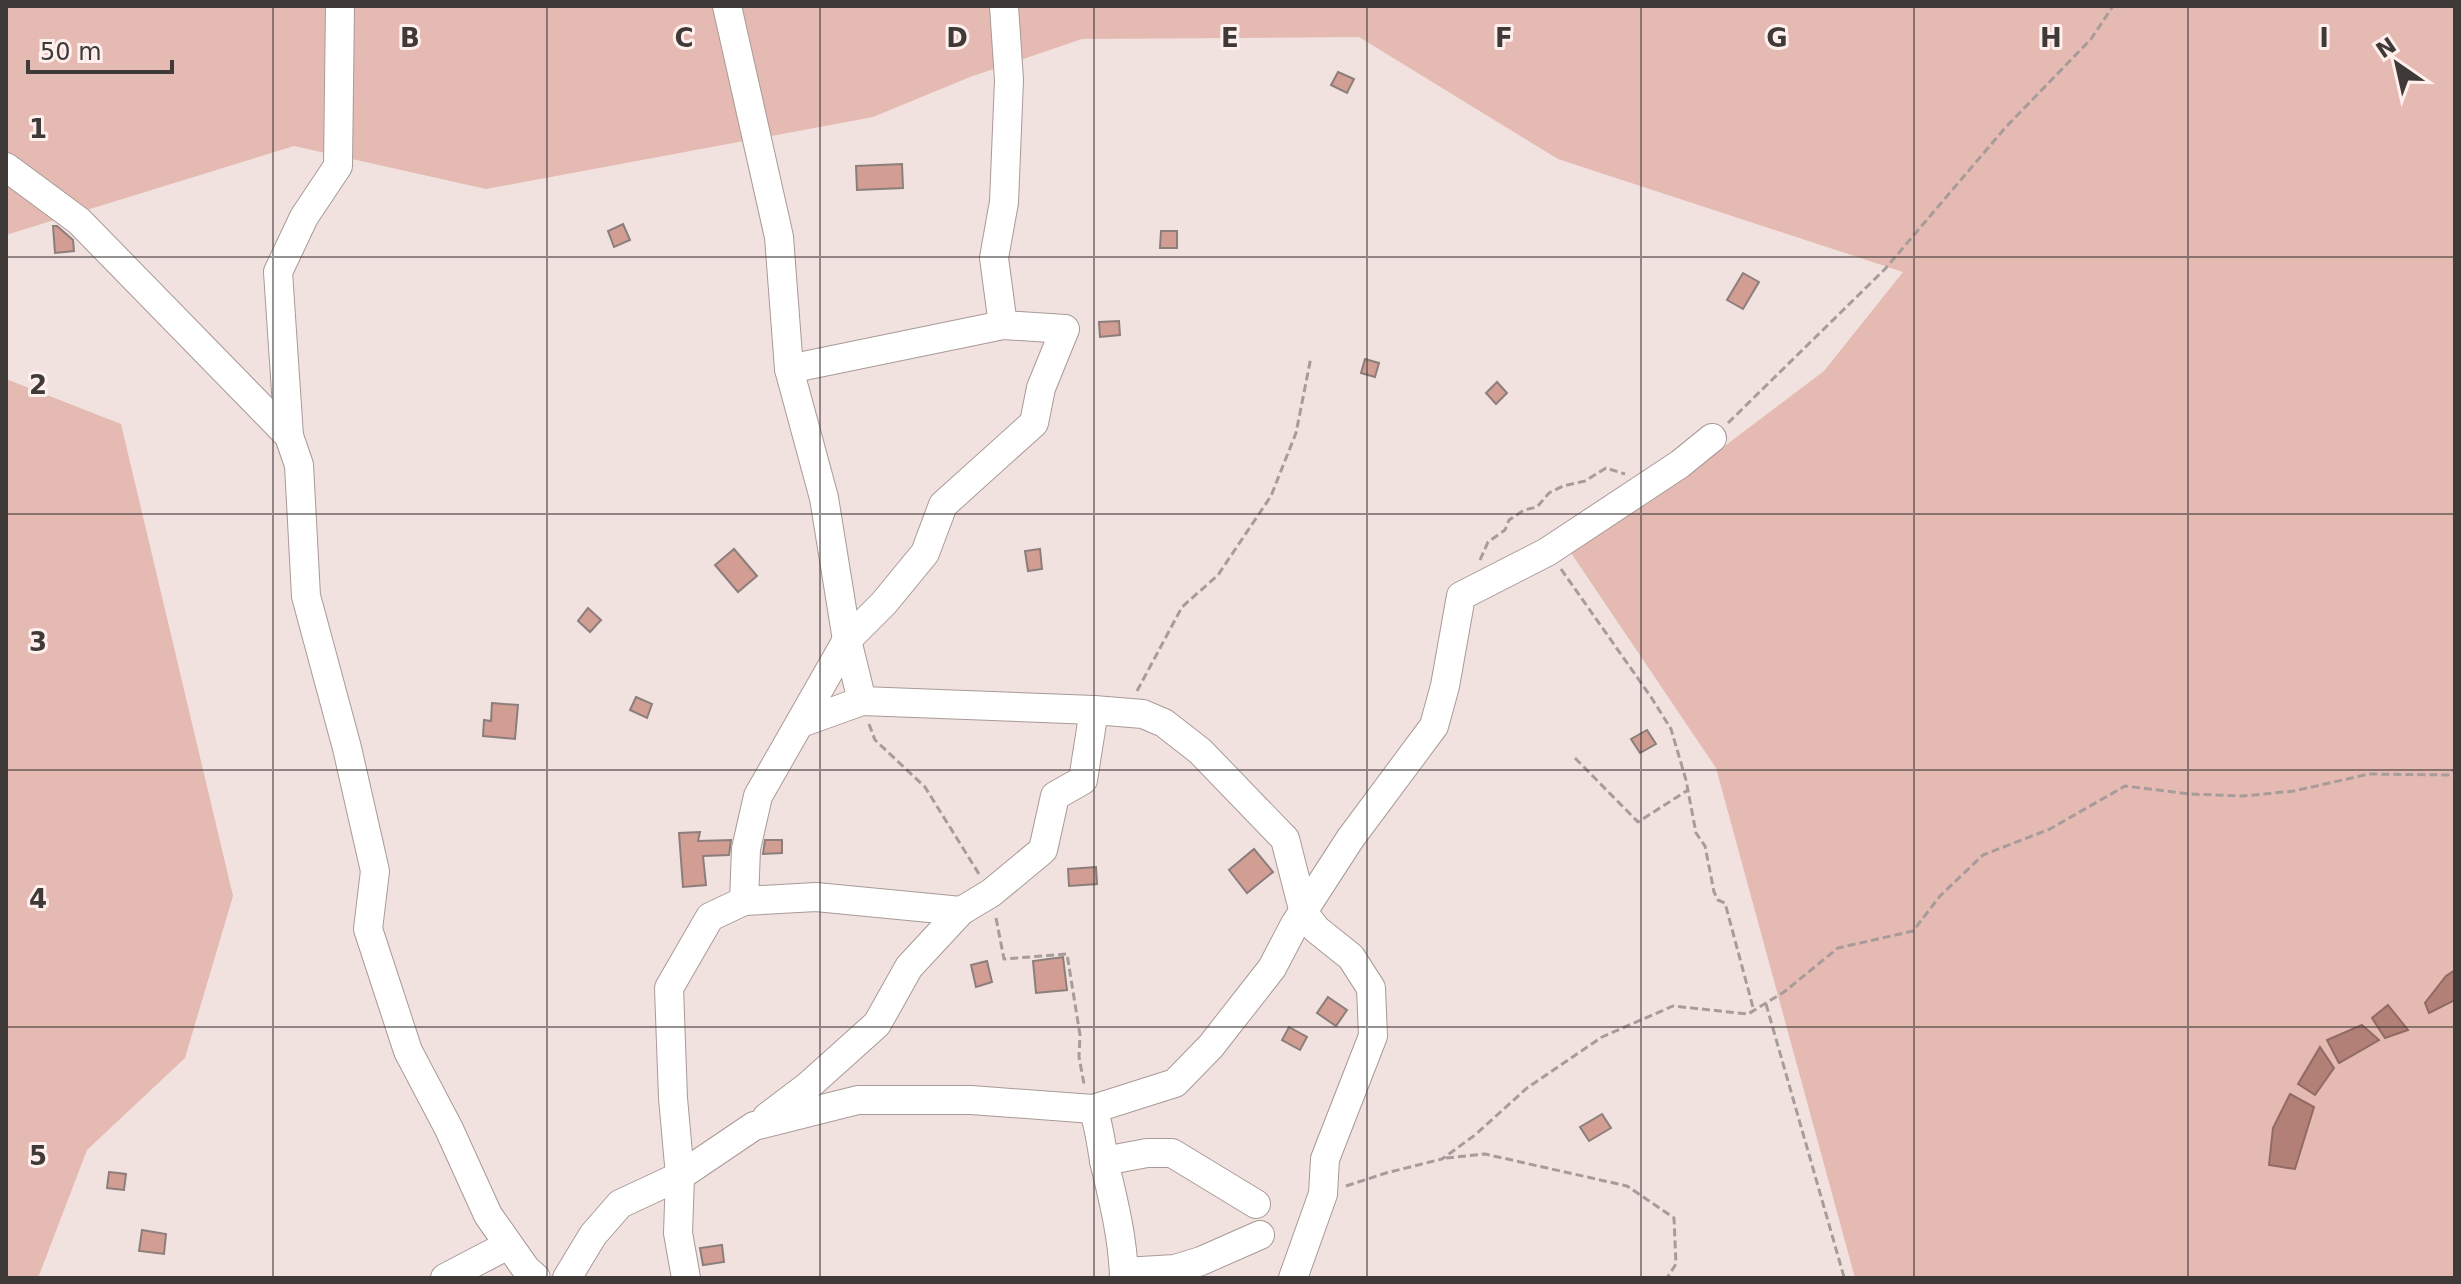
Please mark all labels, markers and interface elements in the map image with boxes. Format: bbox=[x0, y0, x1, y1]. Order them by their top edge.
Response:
text: B bbox=[400, 23, 420, 53]
text: C bbox=[674, 23, 694, 53]
text: D bbox=[946, 23, 968, 53]
text: E bbox=[1221, 23, 1239, 53]
text: F bbox=[1495, 23, 1513, 53]
text: G bbox=[1766, 23, 1788, 53]
text: H bbox=[2040, 23, 2062, 53]
text: I bbox=[2319, 23, 2329, 53]
scale bar bbox=[28, 24, 172, 74]
north arrow bbox=[2357, 24, 2437, 104]
text: N bbox=[2371, 32, 2401, 63]
text: 50 m bbox=[40, 38, 102, 66]
text: 1 bbox=[29, 114, 47, 144]
text: 2 bbox=[29, 370, 47, 400]
text: 3 bbox=[29, 627, 47, 657]
text: 4 bbox=[29, 884, 47, 914]
text: 5 bbox=[29, 1141, 47, 1171]

